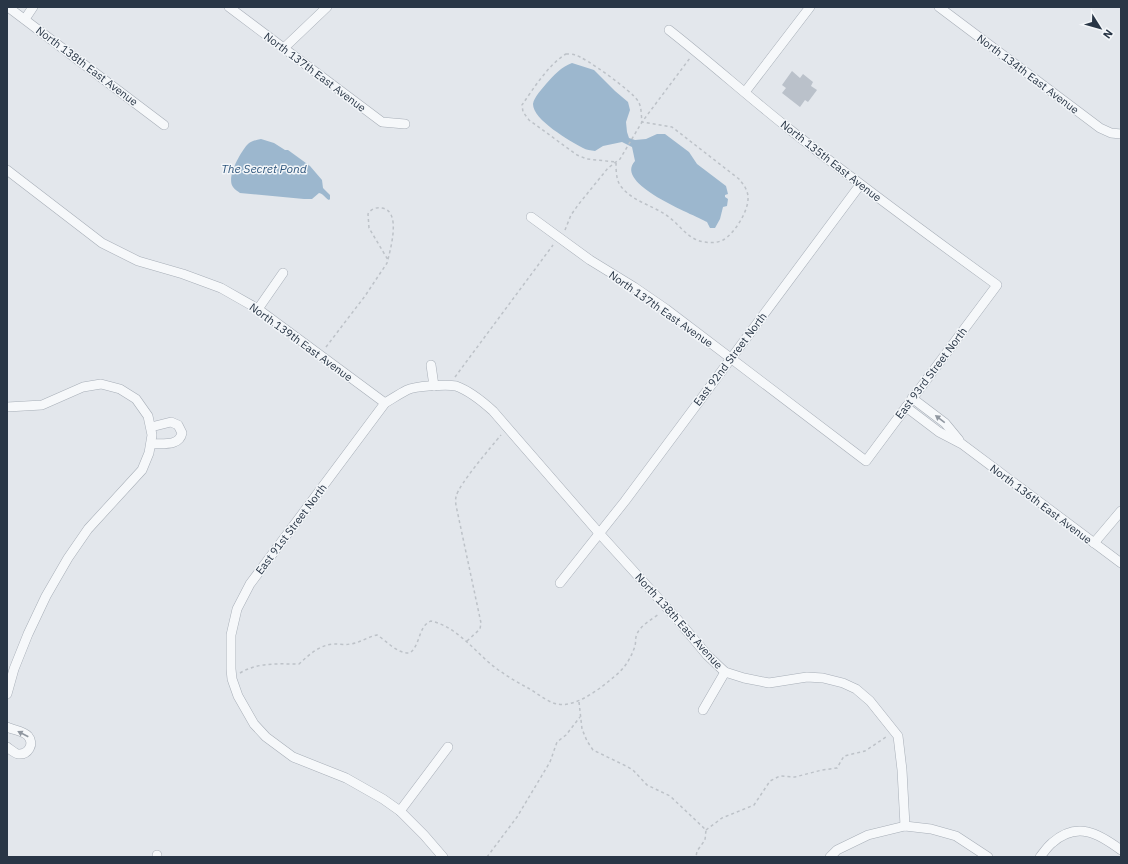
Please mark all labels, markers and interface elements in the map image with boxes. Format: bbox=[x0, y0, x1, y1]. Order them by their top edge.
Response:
north arrow bbox=[1080, 8, 1120, 48]
street label: North 138th East Avenue bbox=[33, 23, 141, 109]
text: N bbox=[1100, 27, 1116, 41]
street label: North 137th East Avenue bbox=[261, 29, 369, 115]
street label: North 134th East Avenue bbox=[974, 31, 1082, 117]
street label: North 135th East Avenue bbox=[778, 117, 884, 205]
water label: The Secret Pond bbox=[221, 161, 307, 176]
street label: North 137th East Avenue bbox=[606, 268, 716, 350]
street label: North 139th East Avenue bbox=[247, 300, 355, 384]
street label: East 92nd Street North bbox=[690, 310, 770, 408]
street label: East 93rd Street North bbox=[892, 324, 970, 422]
one-way arrow bbox=[934, 415, 945, 423]
street label: North 136th East Avenue bbox=[987, 461, 1095, 547]
street label: East 91st Street North bbox=[252, 481, 330, 577]
street label: North 138th East Avenue bbox=[632, 570, 726, 672]
one-way arrow bbox=[17, 731, 29, 737]

